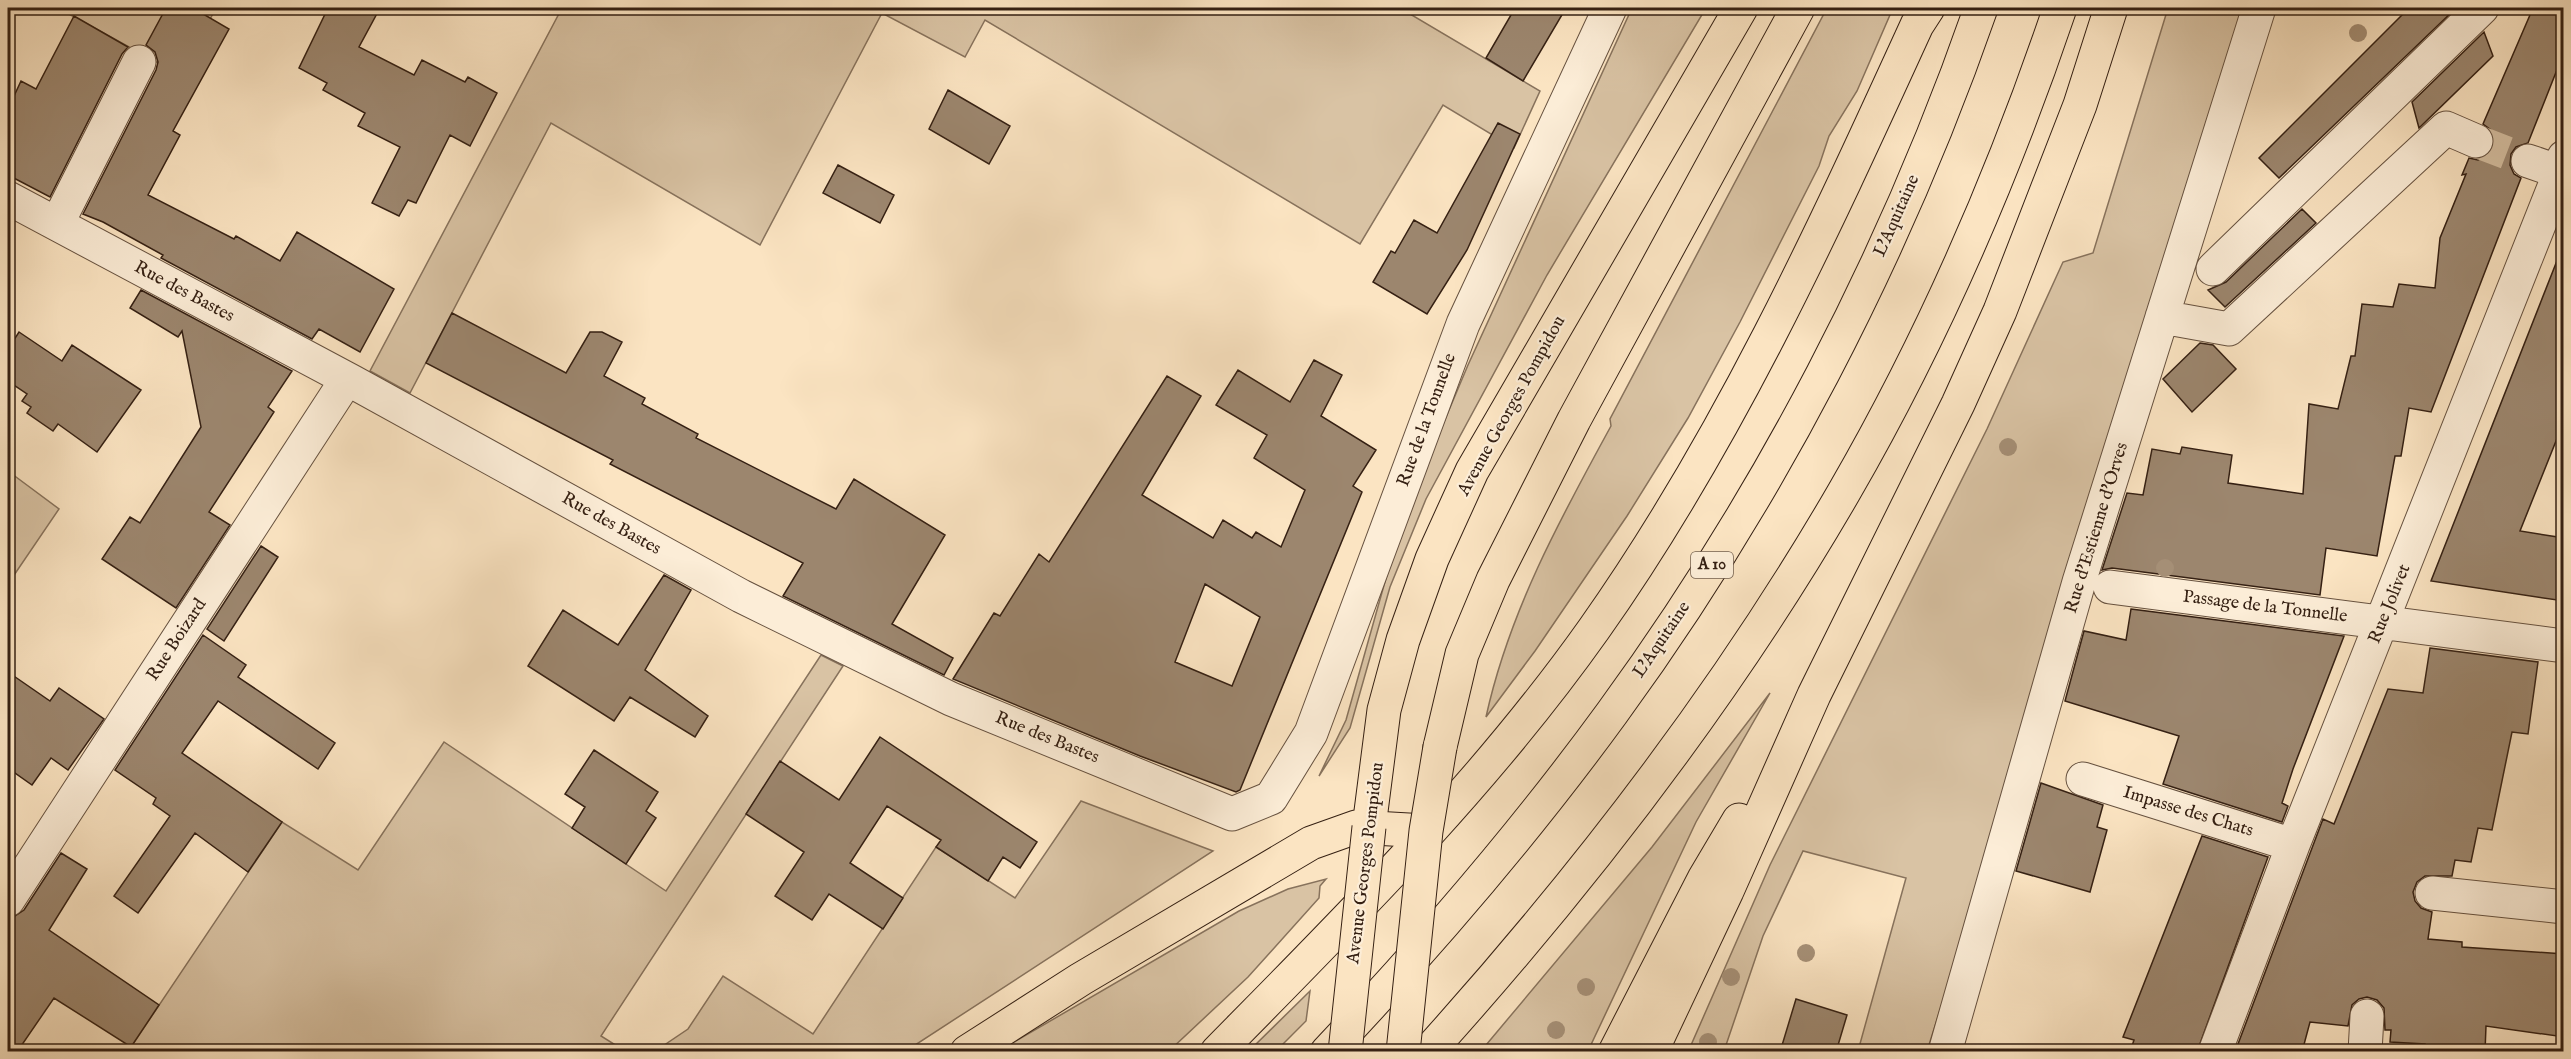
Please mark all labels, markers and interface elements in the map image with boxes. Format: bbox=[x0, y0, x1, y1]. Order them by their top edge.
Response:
street label: L'Aquitaine bbox=[1869, 171, 1925, 261]
street label: Rue des Bastes bbox=[130, 256, 238, 328]
street label: Avenue Georges Pompidou bbox=[1452, 312, 1571, 501]
street label: Rue de la Tonnelle bbox=[1392, 350, 1462, 490]
street label: Rue d'Estienne d'Orves bbox=[2060, 440, 2134, 616]
street label: Rue des Bastes bbox=[557, 487, 665, 561]
road number: A 10 bbox=[1691, 552, 1733, 578]
street label: Rue Jolivet bbox=[2364, 561, 2416, 647]
street label: Passage de la Tonnelle bbox=[2181, 586, 2349, 628]
street label: Rue Boizard bbox=[142, 594, 212, 686]
street label: L'Aquitaine bbox=[1628, 597, 1696, 683]
street label: Rue des Bastes bbox=[992, 707, 1102, 769]
street label: Avenue Georges Pompidou bbox=[1342, 761, 1390, 966]
street label: Impasse des Chats bbox=[2120, 781, 2256, 843]

